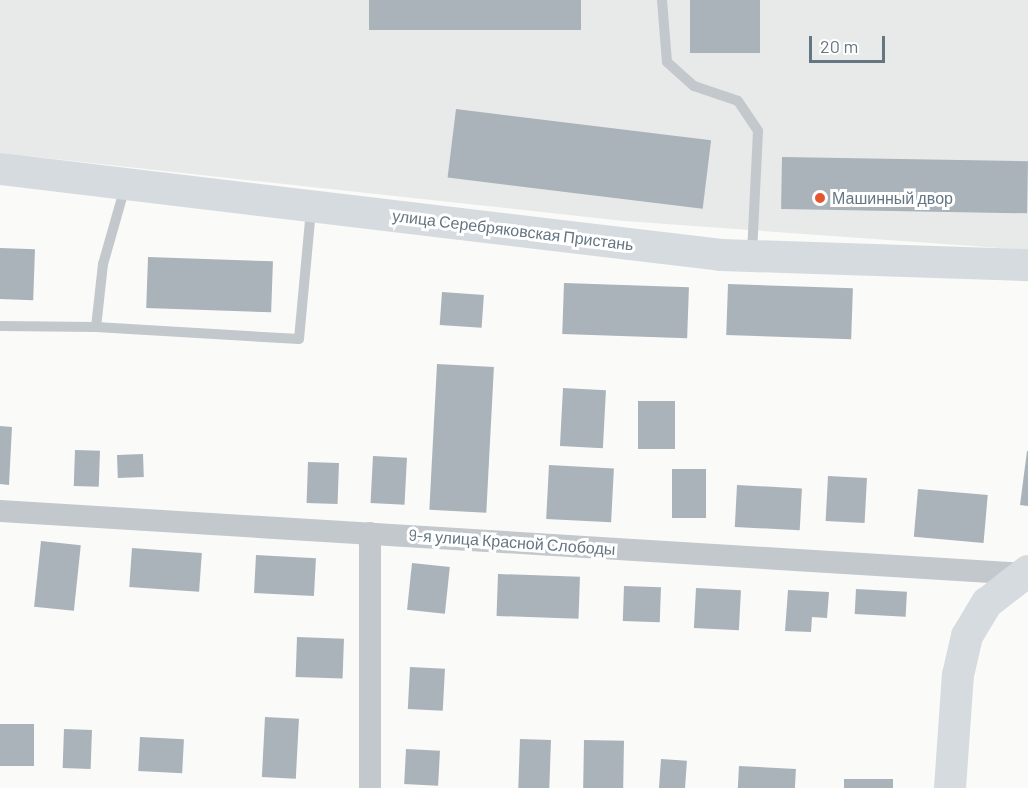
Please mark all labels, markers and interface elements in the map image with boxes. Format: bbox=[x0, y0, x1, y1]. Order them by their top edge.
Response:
scale bar bbox=[812, 24, 888, 62]
text: 20 m bbox=[820, 35, 858, 57]
place label: Машинный двор bbox=[832, 188, 953, 208]
marker: Машинный двор bbox=[813, 191, 827, 205]
street label: улица Серебряковская Пристань bbox=[391, 206, 635, 254]
street label: 9-я улица Красной Слободы bbox=[408, 525, 616, 559]

